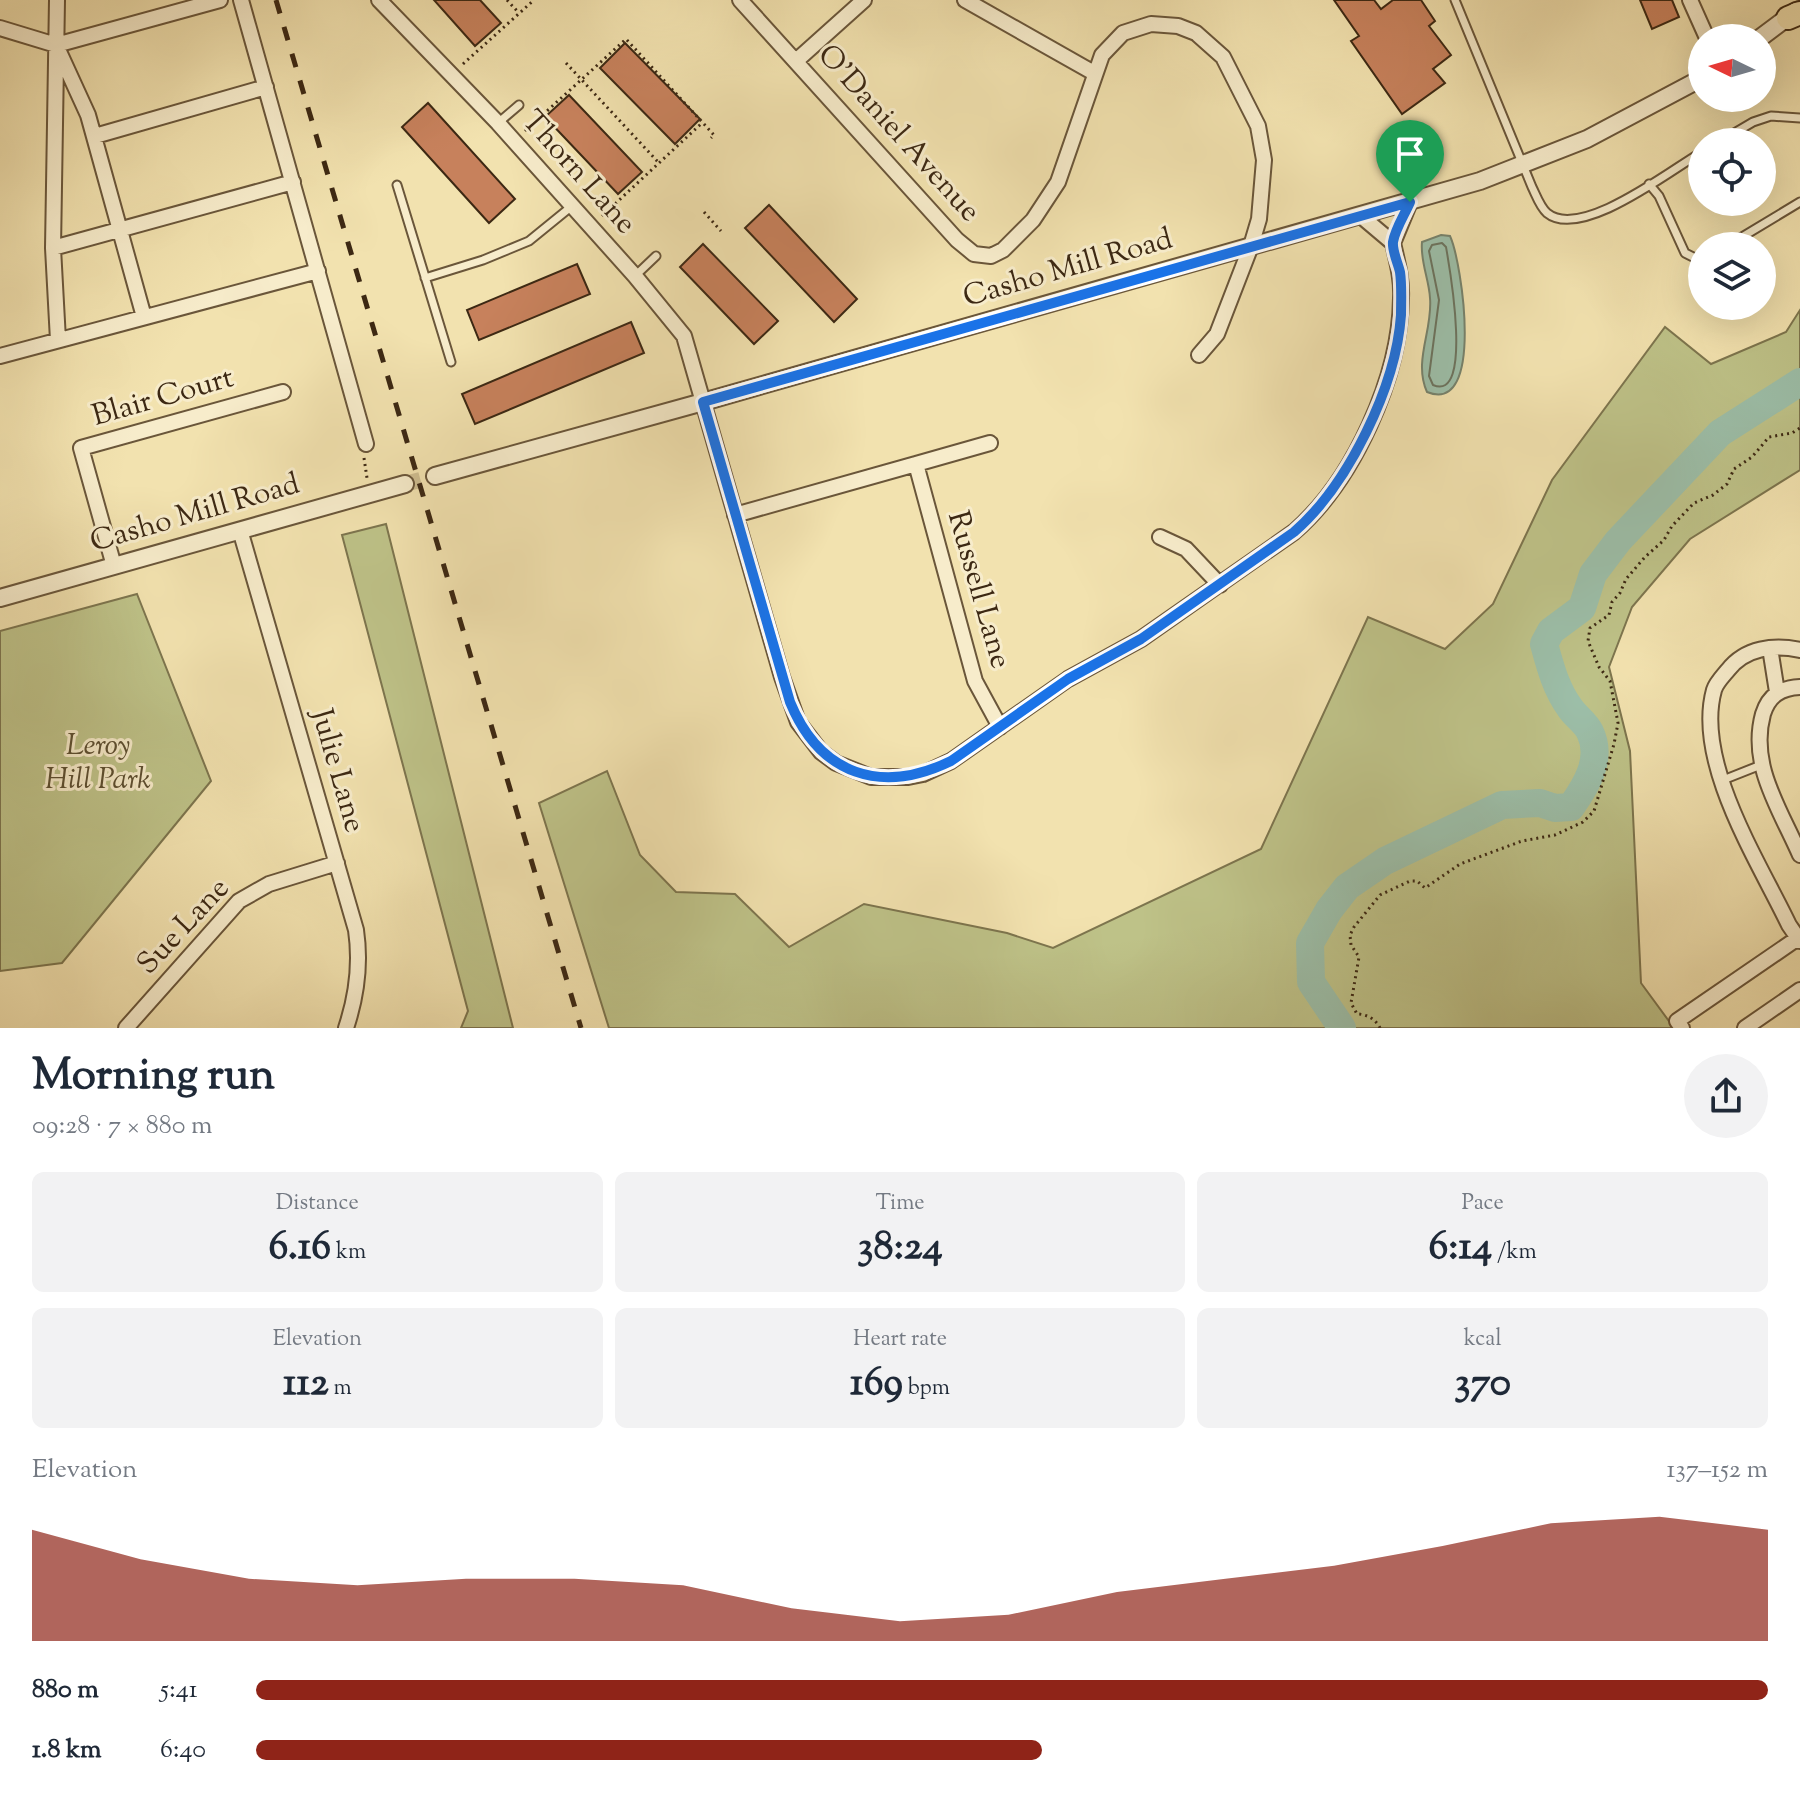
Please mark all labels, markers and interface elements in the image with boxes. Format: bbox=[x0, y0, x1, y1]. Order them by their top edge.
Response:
north arrow bbox=[1688, 24, 1776, 112]
map controls bbox=[1688, 24, 1776, 320]
street label: O'Daniel Avenue bbox=[806, 36, 990, 232]
street label: Thorn Lane bbox=[511, 102, 645, 244]
pin bbox=[1376, 120, 1444, 202]
button: locate bbox=[1688, 128, 1776, 216]
icon: arrive bbox=[1388, 132, 1432, 176]
street label: Casho Mill Road bbox=[958, 219, 1178, 319]
button: layers bbox=[1688, 232, 1776, 320]
street label: Blair Court bbox=[87, 357, 239, 439]
street label: Casho Mill Road bbox=[85, 464, 305, 564]
street label: Russell Lane bbox=[935, 506, 1021, 674]
street label: Julie Lane bbox=[298, 702, 375, 838]
park label: Leroy Hill Park bbox=[45, 725, 151, 802]
street label: Sue Lane bbox=[128, 869, 240, 985]
text: Morning run bbox=[32, 1046, 275, 1109]
button: share bbox=[1684, 1054, 1768, 1138]
text: 09:28 · 7 × 880 m bbox=[32, 1108, 213, 1145]
text: Distance bbox=[276, 1188, 359, 1220]
text: Time bbox=[876, 1188, 924, 1220]
text: Pace bbox=[1462, 1188, 1504, 1220]
text: 6.16 bbox=[269, 1220, 331, 1277]
text: 38:24 bbox=[857, 1220, 943, 1277]
text: 6:14 bbox=[1429, 1220, 1492, 1277]
text: km bbox=[331, 1237, 366, 1269]
text: /km bbox=[1492, 1237, 1537, 1269]
text: Elevation bbox=[273, 1324, 362, 1356]
text: Heart rate bbox=[853, 1324, 947, 1356]
text: kcal bbox=[1464, 1324, 1502, 1356]
text: 112 bbox=[283, 1356, 329, 1413]
text: 169 bbox=[850, 1356, 903, 1413]
text: 370 bbox=[1454, 1356, 1511, 1413]
text: m bbox=[329, 1373, 352, 1405]
text: bpm bbox=[903, 1373, 950, 1405]
text: Elevation bbox=[32, 1452, 137, 1489]
text: 137–152 m bbox=[1666, 1452, 1768, 1489]
text: 880 m bbox=[32, 1672, 99, 1709]
text: 5:41 bbox=[160, 1672, 198, 1709]
text: 1.8 km bbox=[32, 1732, 102, 1769]
text: 6:40 bbox=[160, 1732, 206, 1769]

